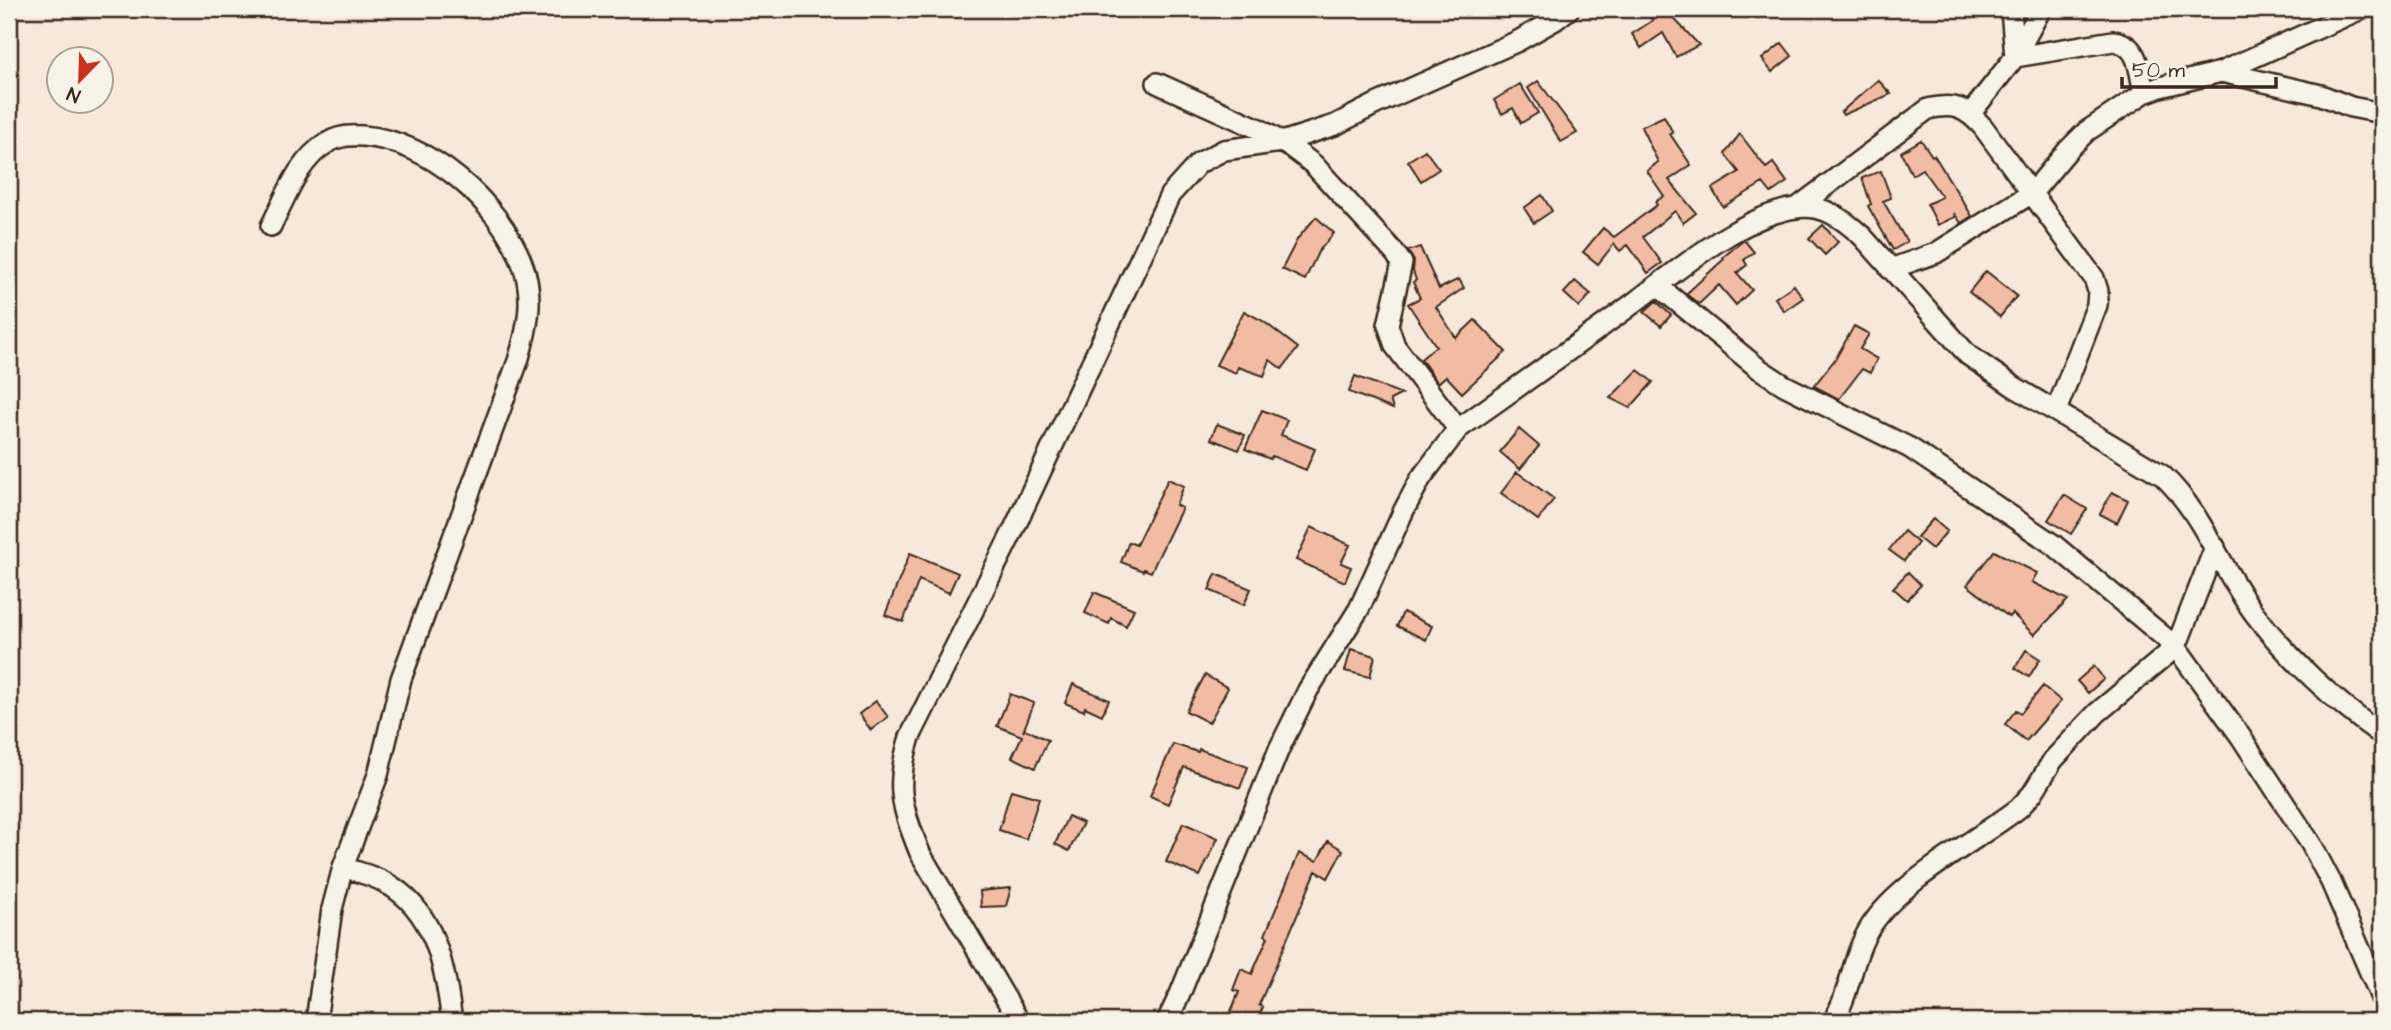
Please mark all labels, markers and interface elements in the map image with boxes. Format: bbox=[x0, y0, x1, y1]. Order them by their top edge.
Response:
north arrow bbox=[46, 46, 116, 116]
scale bar bbox=[2122, 46, 2276, 90]
text: 50 m bbox=[2132, 56, 2186, 85]
text: N bbox=[63, 79, 85, 109]

